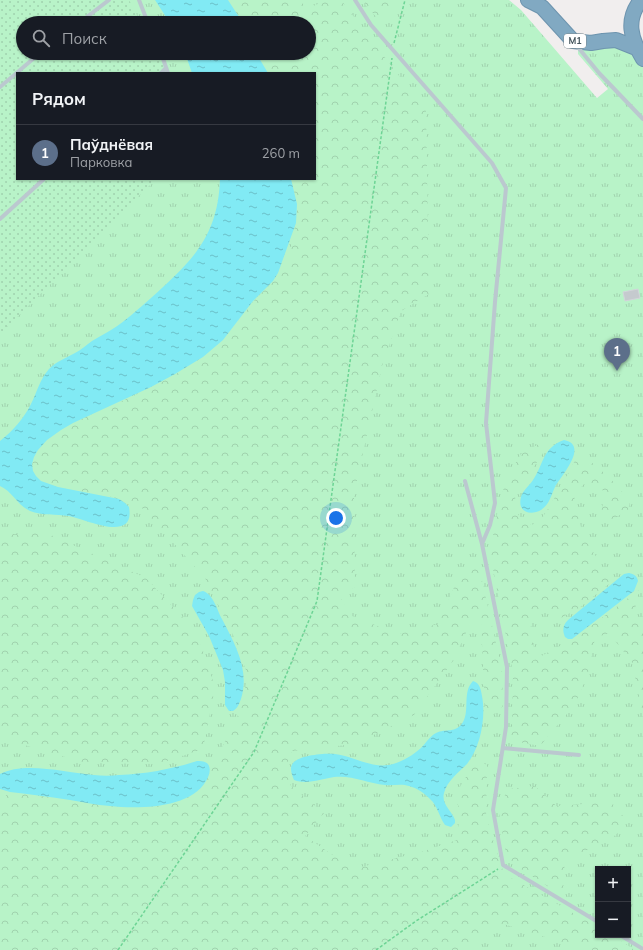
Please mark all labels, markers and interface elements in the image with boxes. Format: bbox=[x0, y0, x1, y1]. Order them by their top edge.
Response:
search box bbox=[16, 16, 316, 60]
icon: search bbox=[30, 27, 52, 49]
text: Поиск bbox=[62, 29, 107, 48]
road number: М1 bbox=[564, 34, 586, 48]
text: Рядом bbox=[32, 88, 86, 109]
text: Паўднёвая bbox=[70, 135, 153, 154]
text: 1 bbox=[41, 145, 49, 161]
text: 260 m bbox=[262, 145, 300, 161]
text: Парковка bbox=[70, 154, 133, 170]
pin: 1 bbox=[604, 338, 630, 371]
your location bbox=[326, 508, 346, 528]
map controls bbox=[595, 866, 631, 938]
button: + bbox=[595, 866, 631, 902]
button: − bbox=[595, 902, 631, 938]

